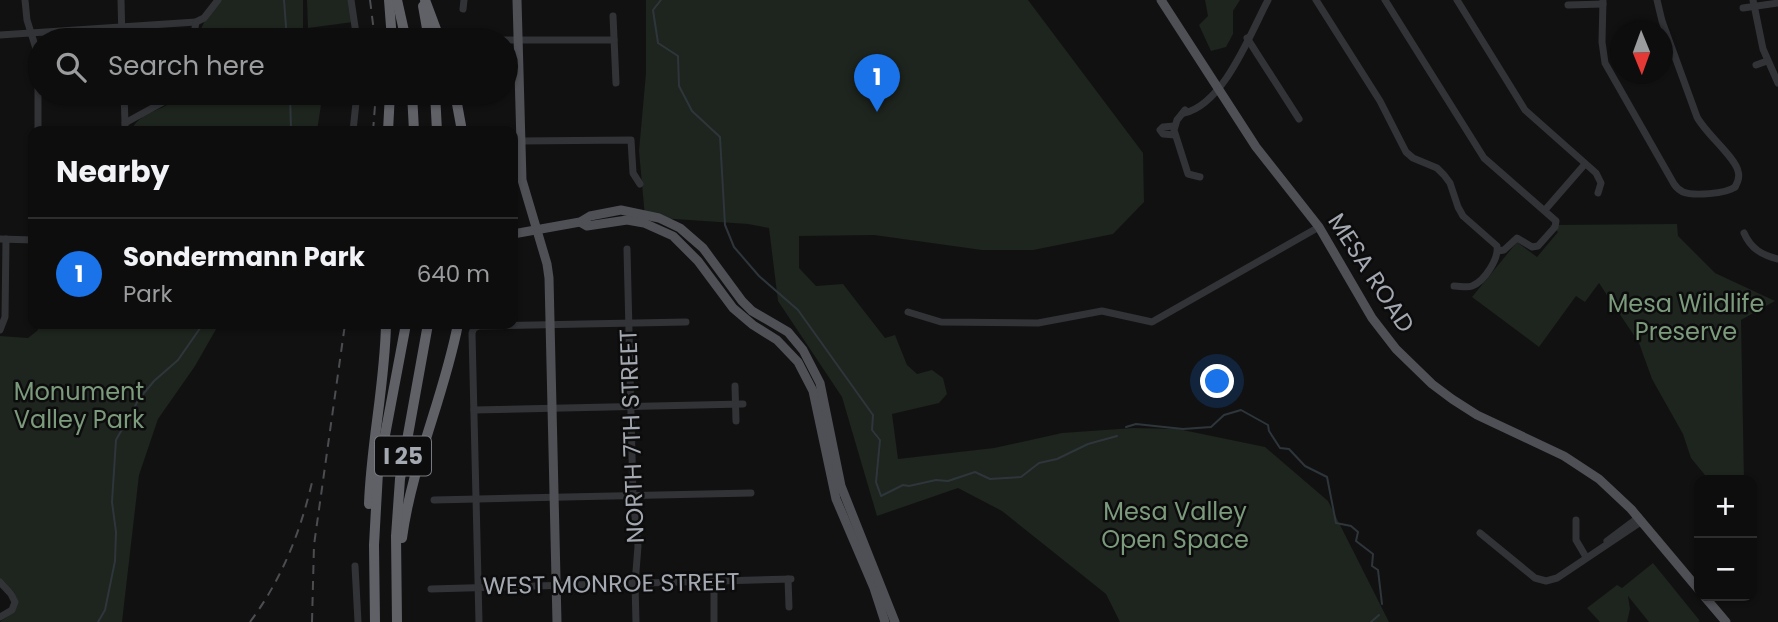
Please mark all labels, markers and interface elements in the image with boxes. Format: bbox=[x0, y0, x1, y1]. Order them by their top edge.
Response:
north arrow bbox=[1610, 21, 1673, 84]
search box bbox=[28, 28, 518, 105]
icon: search bbox=[52, 48, 90, 86]
text: Search here bbox=[108, 48, 265, 84]
pin: 1 bbox=[854, 54, 900, 112]
text: Nearby bbox=[56, 150, 170, 193]
street label: MESA ROAD bbox=[1320, 207, 1422, 339]
text: Sondermann Park bbox=[123, 239, 365, 275]
text: 1 bbox=[75, 258, 83, 290]
text: 640 m bbox=[417, 258, 490, 290]
text: Park bbox=[123, 278, 172, 310]
park label: Mesa Wildlife Preserve bbox=[1608, 287, 1764, 348]
street label: NORTH 7TH STREET bbox=[611, 328, 652, 544]
your location bbox=[1200, 364, 1234, 398]
park label: Monument Valley Park bbox=[14, 375, 145, 436]
road number: I 25 bbox=[375, 436, 431, 476]
map controls bbox=[1694, 475, 1757, 601]
button: + bbox=[1694, 475, 1757, 538]
park label: Mesa Valley Open Space bbox=[1101, 495, 1249, 556]
button: − bbox=[1694, 538, 1757, 601]
street label: WEST MONROE STREET bbox=[482, 565, 740, 602]

